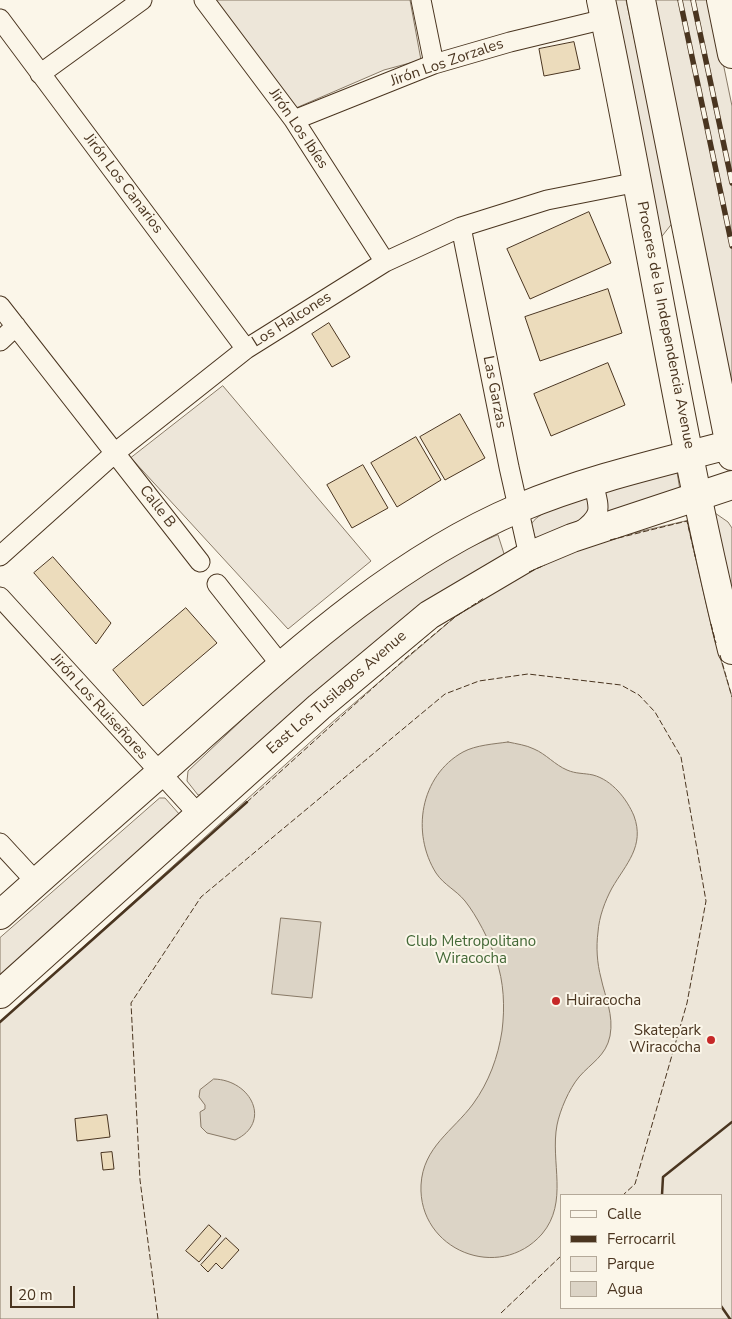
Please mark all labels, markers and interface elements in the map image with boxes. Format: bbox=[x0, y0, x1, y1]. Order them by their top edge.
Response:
street label: Jirón Los Zorzales bbox=[388, 35, 506, 91]
street label: Jirón Los Ibíes bbox=[265, 85, 331, 173]
street label: Jirón Los Canarios bbox=[80, 130, 166, 238]
street label: Proceres de la Independencia Avenue bbox=[632, 200, 698, 450]
street label: Los Halcones bbox=[249, 289, 335, 351]
street label: Las Garzas bbox=[478, 354, 510, 430]
street label: Calle B bbox=[135, 482, 179, 532]
street label: East Los Tusilagos Avenue bbox=[264, 627, 410, 759]
street label: Jirón Los Ruiseñores bbox=[47, 650, 151, 764]
park label: Club Metropolitano Wiracocha bbox=[406, 933, 536, 968]
place label: Huiracocha bbox=[566, 992, 641, 1010]
marker: Huiracocha bbox=[550, 995, 562, 1007]
place label: Skatepark Wiracocha bbox=[629, 1022, 701, 1057]
marker: Skatepark Wiracocha bbox=[705, 1034, 717, 1046]
legend bbox=[560, 1194, 722, 1309]
text: Calle bbox=[607, 1204, 642, 1224]
text: Ferrocarril bbox=[607, 1229, 675, 1249]
text: Parque bbox=[607, 1254, 655, 1274]
scale bar bbox=[12, 1276, 78, 1308]
text: Agua bbox=[607, 1279, 643, 1299]
text: 20 m bbox=[18, 1285, 53, 1305]

